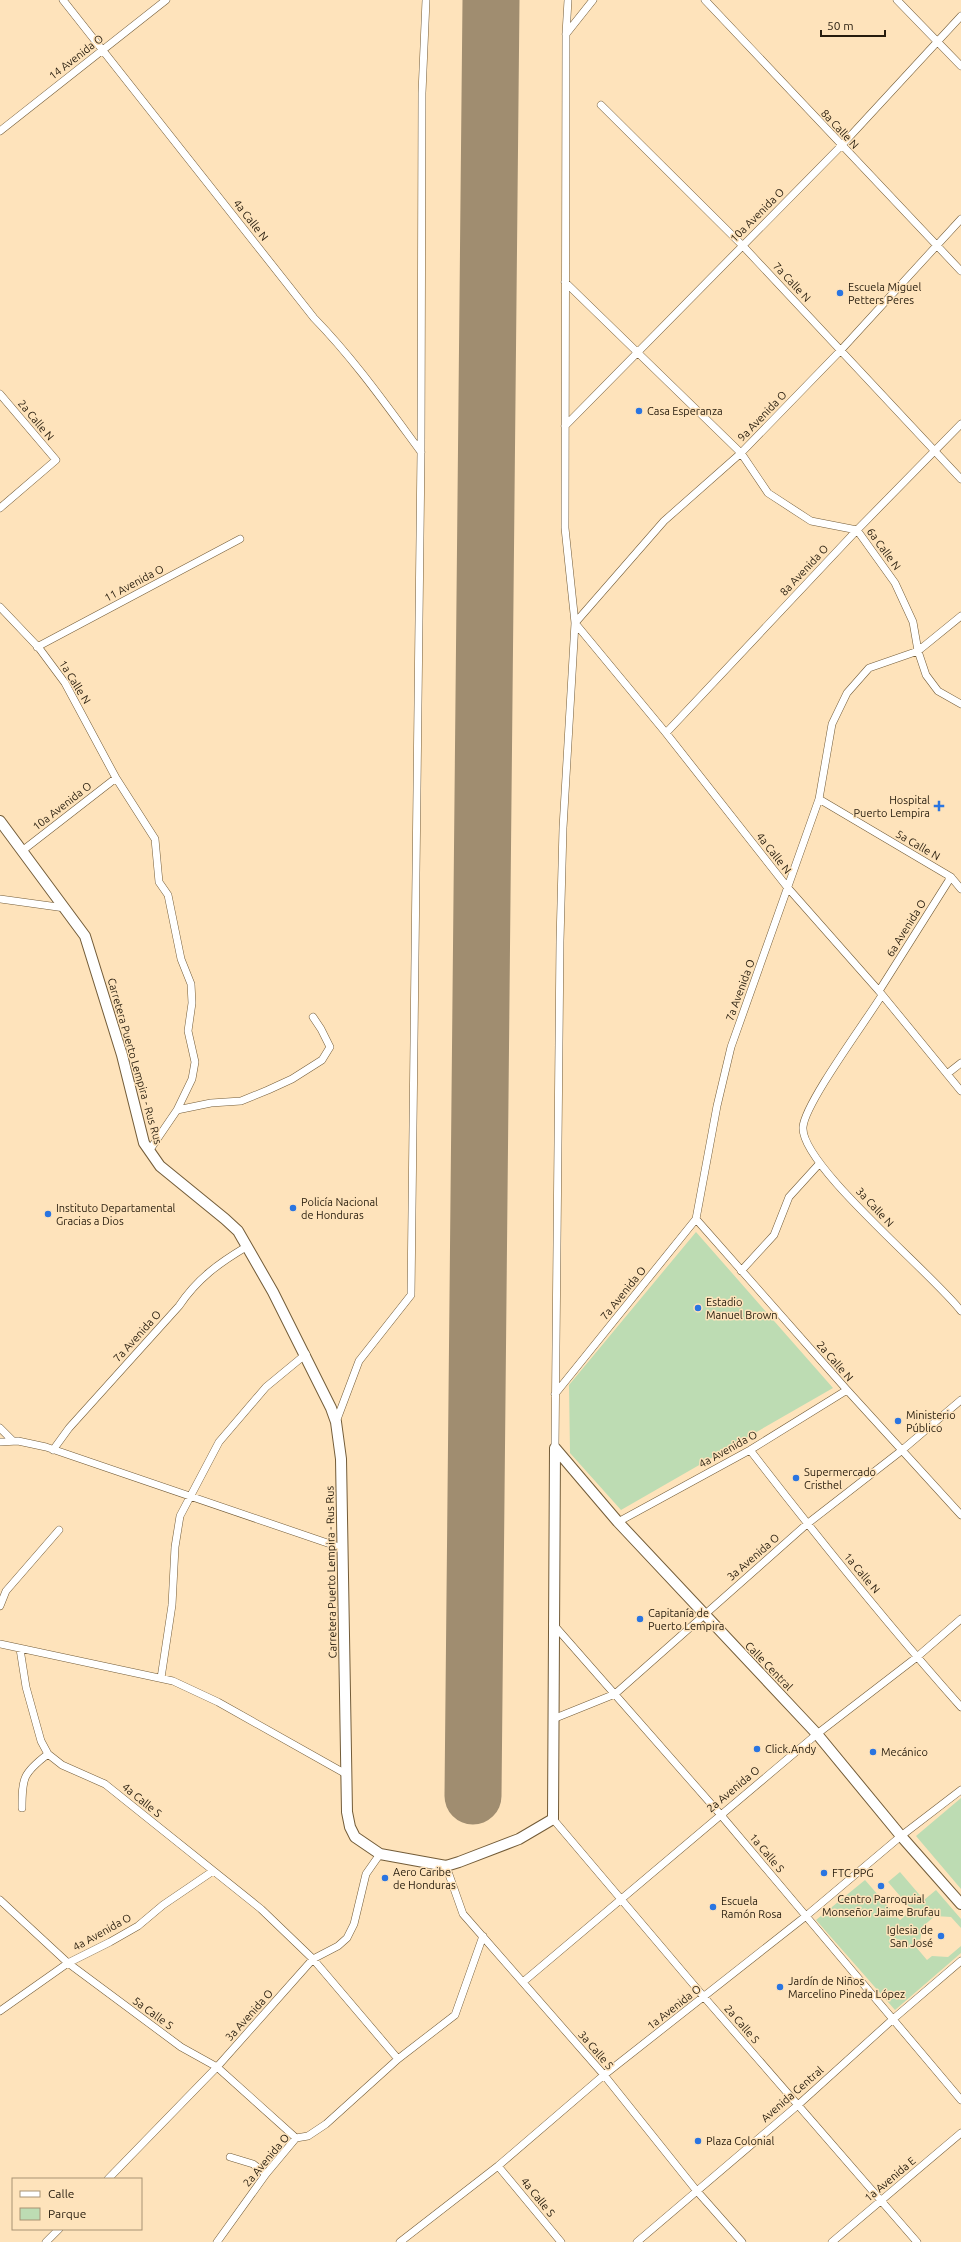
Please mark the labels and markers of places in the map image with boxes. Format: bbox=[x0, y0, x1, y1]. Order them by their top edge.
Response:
place label: Escuela Miguel Petters Peres bbox=[848, 281, 921, 306]
marker: Escuela Miguel Petters Peres bbox=[835, 288, 845, 298]
place label: Casa Esperanza bbox=[647, 405, 723, 417]
marker: Casa Esperanza bbox=[634, 406, 644, 416]
place label: Hospital Puerto Lempira bbox=[854, 794, 930, 819]
marker: Hospital Puerto Lempira bbox=[933, 800, 945, 812]
place label: Policía Nacional de Honduras bbox=[301, 1196, 378, 1221]
place label: Instituto Departamental Gracias a Dios bbox=[56, 1202, 176, 1227]
marker: Policía Nacional de Honduras bbox=[288, 1203, 298, 1213]
marker: Instituto Departamental Gracias a Dios bbox=[43, 1209, 53, 1219]
place label: Estadio Manuel Brown bbox=[706, 1296, 778, 1321]
marker: Estadio Manuel Brown bbox=[693, 1303, 703, 1313]
place label: Ministerio Público bbox=[906, 1409, 956, 1434]
marker: Ministerio Público bbox=[893, 1416, 903, 1426]
place label: Supermercado Cristhel bbox=[804, 1466, 876, 1491]
marker: Supermercado Cristhel bbox=[791, 1473, 801, 1483]
place label: Capitanía de Puerto Lempira bbox=[648, 1607, 724, 1632]
marker: Capitanía de Puerto Lempira bbox=[635, 1614, 645, 1624]
place label: Click.Andy bbox=[765, 1743, 817, 1755]
marker: Click.Andy bbox=[752, 1744, 762, 1754]
place label: Mecánico bbox=[881, 1746, 928, 1758]
marker: Mecánico bbox=[868, 1747, 878, 1757]
place label: Aero Caribe de Honduras bbox=[393, 1866, 456, 1891]
place label: FTC PPG bbox=[832, 1867, 874, 1879]
marker: FTC PPG bbox=[819, 1868, 829, 1878]
marker: Aero Caribe de Honduras bbox=[380, 1873, 390, 1883]
marker: Centro Parroquial Monseñor Jaime Brufau bbox=[876, 1881, 886, 1891]
place label: Centro Parroquial Monseñor Jaime Brufau bbox=[822, 1893, 940, 1918]
place label: Escuela Ramón Rosa bbox=[721, 1895, 782, 1920]
marker: Escuela Ramón Rosa bbox=[708, 1902, 718, 1912]
place label: Iglesia de San José bbox=[887, 1924, 933, 1949]
marker: Iglesia de San José bbox=[936, 1931, 946, 1941]
place label: Jardín de Niños Marcelino Pineda López bbox=[788, 1975, 905, 2000]
marker: Jardín de Niños Marcelino Pineda López bbox=[775, 1982, 785, 1992]
place label: Plaza Colonial bbox=[706, 2135, 774, 2147]
marker: Plaza Colonial bbox=[693, 2136, 703, 2146]

